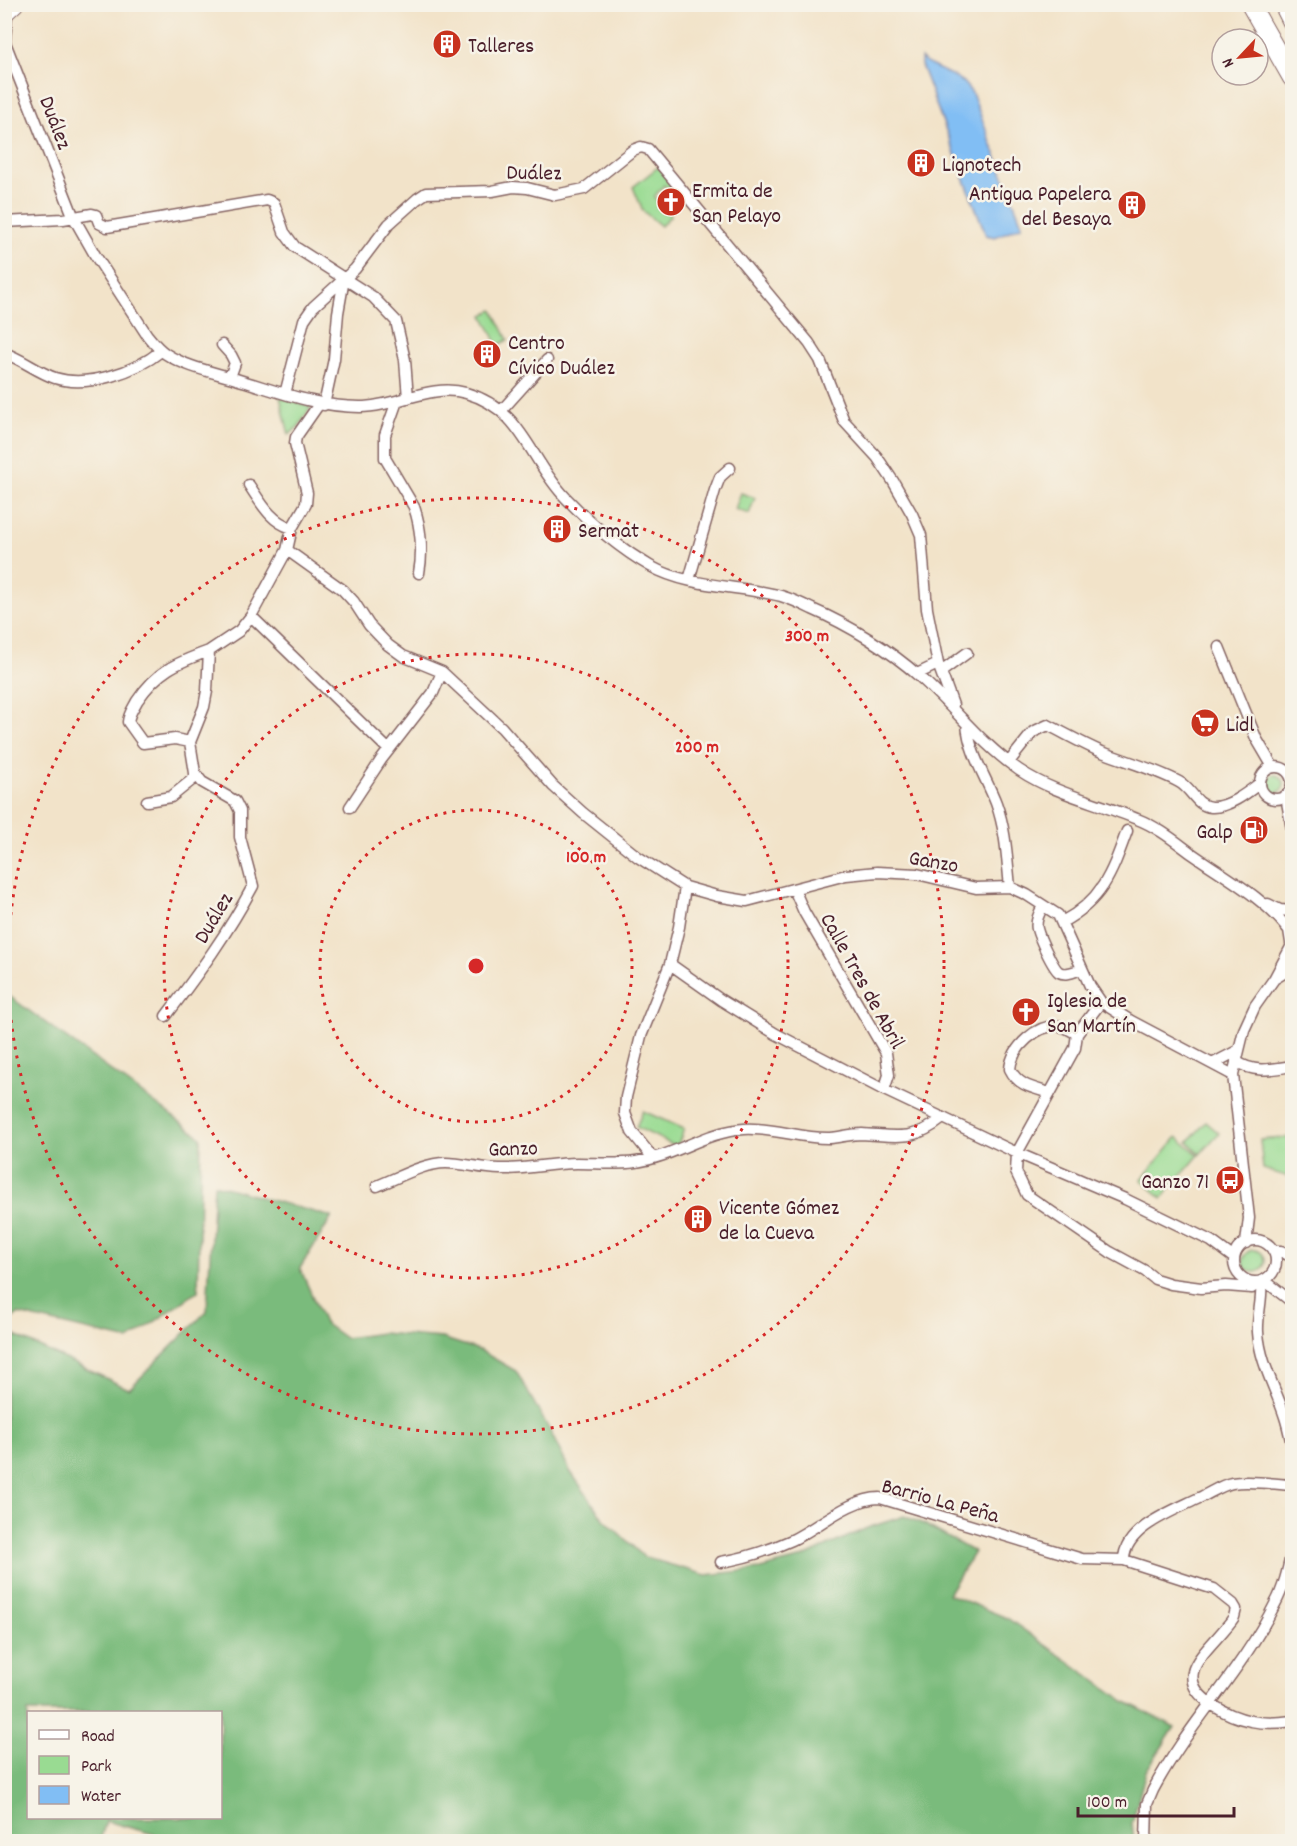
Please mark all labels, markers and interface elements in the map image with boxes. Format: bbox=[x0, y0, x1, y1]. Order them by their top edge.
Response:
north arrow bbox=[1210, 27, 1270, 87]
building icon: Talleres bbox=[431, 28, 463, 60]
place label: Talleres bbox=[468, 32, 534, 63]
text: N bbox=[1217, 54, 1241, 71]
street label: Duález bbox=[29, 92, 78, 155]
building icon: Lignotech bbox=[905, 147, 937, 179]
place label: Lignotech bbox=[942, 151, 1021, 182]
street label: Duález bbox=[506, 159, 562, 190]
place label: Ermita de San Pelayo bbox=[692, 177, 781, 233]
place label: Antigua Papelera del Besaya bbox=[969, 180, 1112, 236]
church icon: Ermita de San Pelayo bbox=[655, 186, 687, 218]
building icon: Antigua Papelera del Besaya bbox=[1116, 189, 1148, 221]
place label: Centro Cívico Duález bbox=[508, 329, 616, 385]
building icon: Centro Cívico Duález bbox=[471, 338, 503, 370]
building icon: Sermat bbox=[541, 513, 573, 545]
place label: Sermat bbox=[578, 517, 639, 548]
text: 300 m bbox=[785, 625, 829, 650]
supermarket icon: Lidl bbox=[1189, 707, 1221, 739]
place label: Lidl bbox=[1226, 711, 1255, 742]
text: 200 m bbox=[675, 736, 719, 761]
fuel station icon: Galp bbox=[1238, 814, 1270, 846]
place label: Galp bbox=[1196, 818, 1233, 849]
street label: Ganzo bbox=[906, 844, 961, 883]
text: 100 m bbox=[566, 846, 606, 871]
street label: Duález bbox=[188, 887, 243, 950]
street label: Calle Tres de Abril bbox=[811, 908, 911, 1055]
centre of rings bbox=[466, 956, 486, 976]
place label: Iglesia de San Martín bbox=[1047, 987, 1136, 1043]
church icon: Iglesia de San Martín bbox=[1010, 996, 1042, 1028]
street label: Ganzo bbox=[488, 1134, 539, 1167]
bus stop icon: Ganzo 71 bbox=[1214, 1164, 1246, 1196]
place label: Ganzo 71 bbox=[1141, 1168, 1209, 1199]
place label: Vicente Gómez de la Cueva bbox=[719, 1194, 840, 1250]
building icon: Vicente Gómez de la Cueva bbox=[682, 1203, 714, 1235]
street label: Barrio La Peña bbox=[878, 1472, 1003, 1533]
legend bbox=[27, 1711, 222, 1819]
text: Road bbox=[81, 1725, 115, 1750]
text: Park bbox=[81, 1755, 112, 1780]
scale bar bbox=[1078, 1780, 1234, 1818]
text: Water bbox=[81, 1785, 121, 1810]
text: 100 m bbox=[1087, 1791, 1127, 1816]

